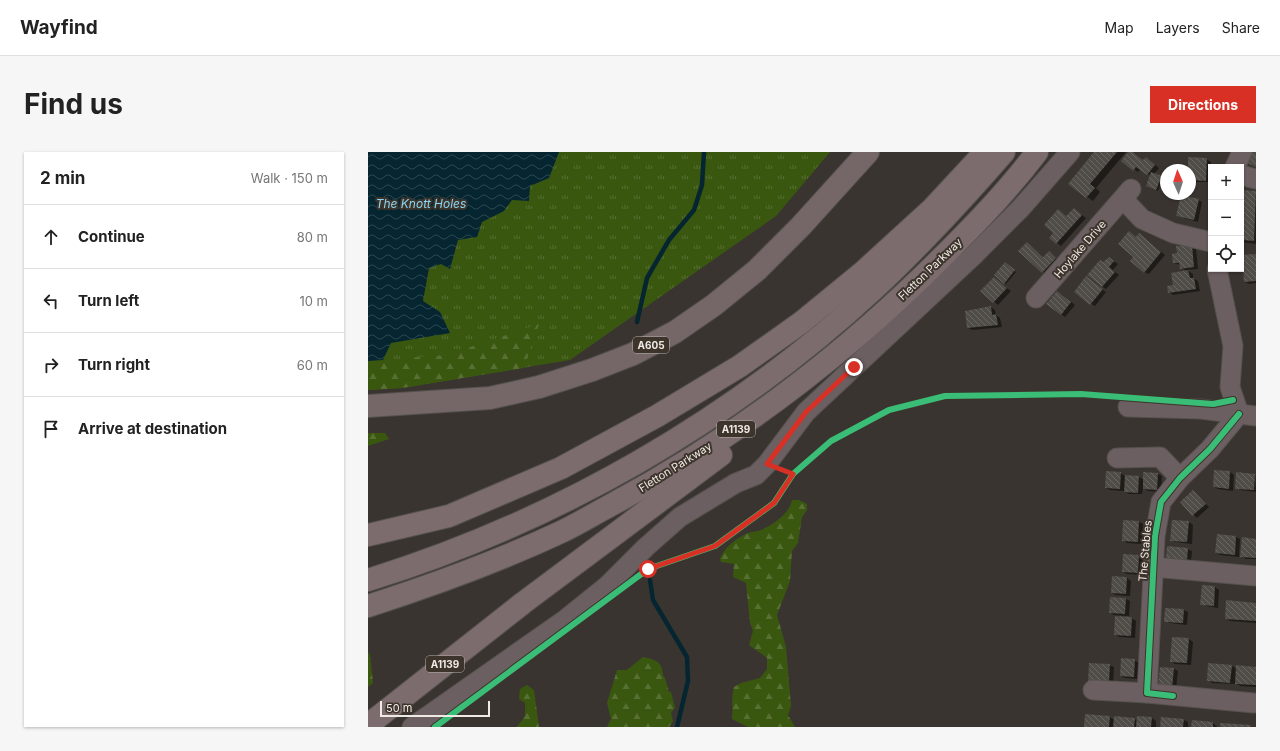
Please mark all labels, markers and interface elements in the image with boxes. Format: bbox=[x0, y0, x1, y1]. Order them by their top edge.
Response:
text: Wayfind bbox=[20, 16, 98, 39]
text: Map bbox=[1105, 19, 1134, 36]
text: Layers bbox=[1156, 19, 1200, 36]
text: Share bbox=[1222, 19, 1260, 36]
button: Directions bbox=[1150, 86, 1256, 123]
text: Find us bbox=[24, 87, 123, 121]
north arrow bbox=[1160, 164, 1196, 200]
map controls bbox=[1208, 164, 1244, 272]
button: + bbox=[1208, 164, 1244, 200]
text: 2 min bbox=[40, 168, 85, 188]
text: Walk · 150 m bbox=[251, 170, 328, 186]
water label: The Knott Holes bbox=[376, 196, 466, 211]
button: − bbox=[1208, 200, 1244, 236]
street label: Hoylake Drive bbox=[1051, 217, 1109, 281]
icon: ahead bbox=[40, 226, 62, 248]
text: Continue bbox=[78, 227, 145, 246]
text: 80 m bbox=[297, 229, 328, 245]
street label: Fletton Parkway bbox=[895, 235, 965, 303]
button: locate bbox=[1208, 236, 1244, 272]
icon: left bbox=[40, 290, 62, 312]
text: Turn left bbox=[78, 291, 139, 310]
text: 10 m bbox=[299, 293, 328, 309]
road number: A605 bbox=[633, 337, 669, 353]
icon: right bbox=[40, 354, 62, 376]
text: Turn right bbox=[78, 355, 150, 374]
text: 60 m bbox=[297, 357, 328, 373]
route end bbox=[845, 358, 863, 376]
icon: arrive bbox=[40, 418, 62, 440]
text: Arrive at destination bbox=[78, 419, 227, 438]
road number: A1139 bbox=[717, 421, 755, 437]
street label: Fletton Parkway bbox=[636, 439, 714, 495]
street label: The Stables bbox=[1135, 520, 1155, 582]
route start bbox=[639, 560, 657, 578]
road number: A1139 bbox=[426, 656, 464, 672]
scale bar bbox=[380, 699, 490, 718]
text: 50 m bbox=[386, 701, 412, 715]

